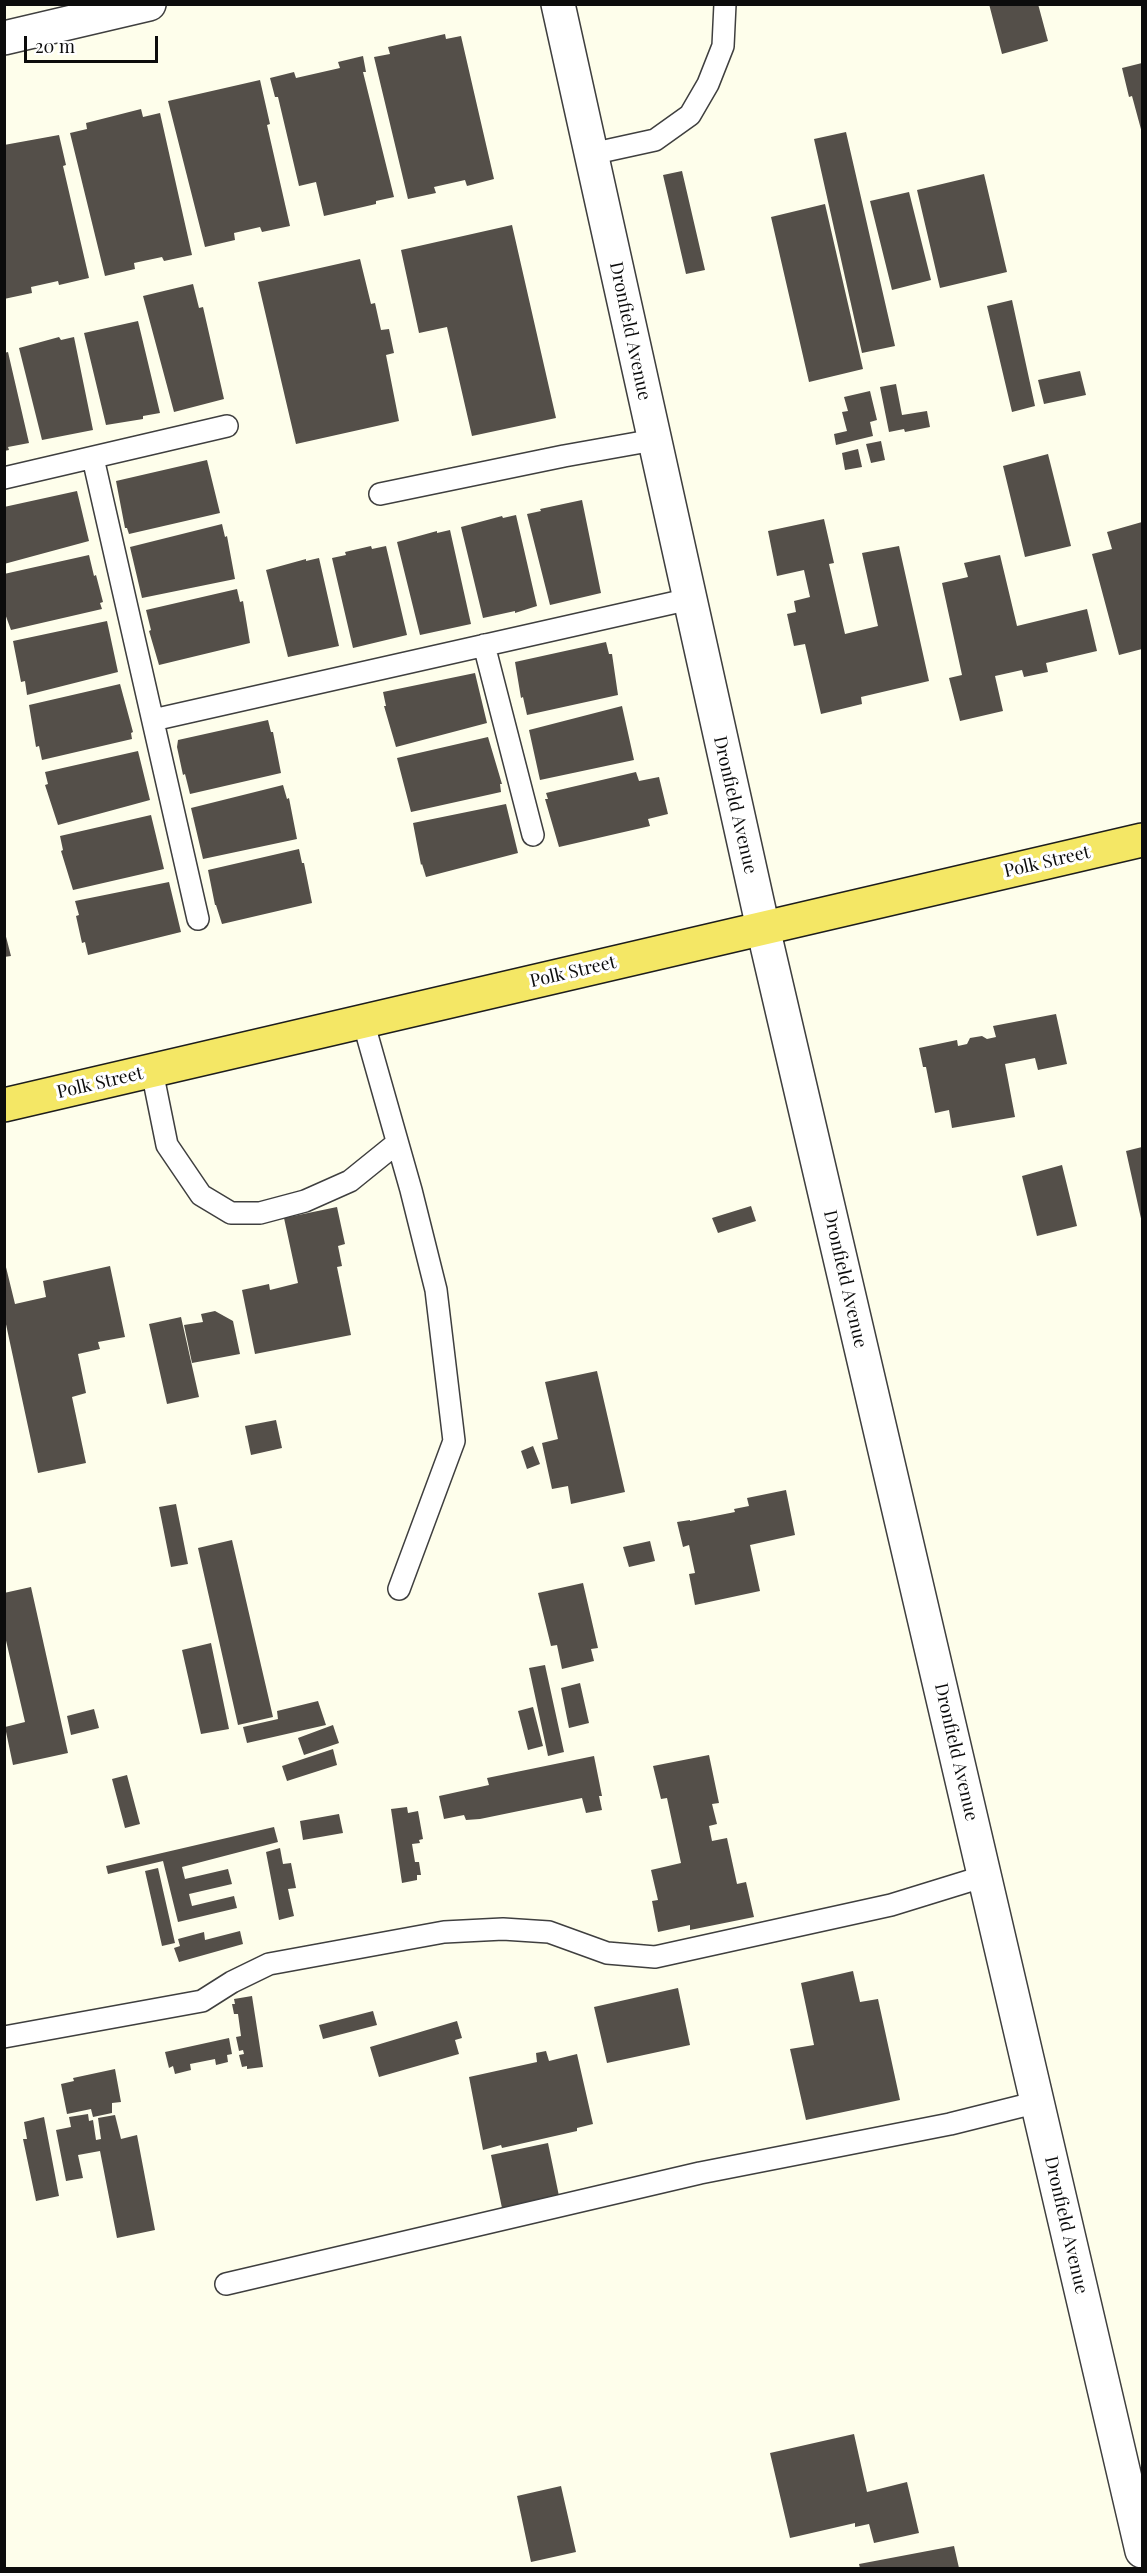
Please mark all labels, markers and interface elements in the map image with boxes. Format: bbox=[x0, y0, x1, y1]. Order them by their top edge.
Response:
scale bar bbox=[27, 24, 160, 62]
text: 20 m bbox=[35, 34, 75, 58]
street label: Dronfield Avenue bbox=[605, 260, 655, 402]
street label: Dronfield Avenue bbox=[709, 734, 761, 876]
street label: Polk Street bbox=[1002, 842, 1092, 882]
street label: Polk Street bbox=[528, 952, 618, 992]
street label: Polk Street bbox=[55, 1063, 145, 1103]
street label: Dronfield Avenue bbox=[819, 1208, 871, 1350]
street label: Dronfield Avenue bbox=[930, 1681, 982, 1823]
street label: Dronfield Avenue bbox=[1040, 2154, 1092, 2296]

